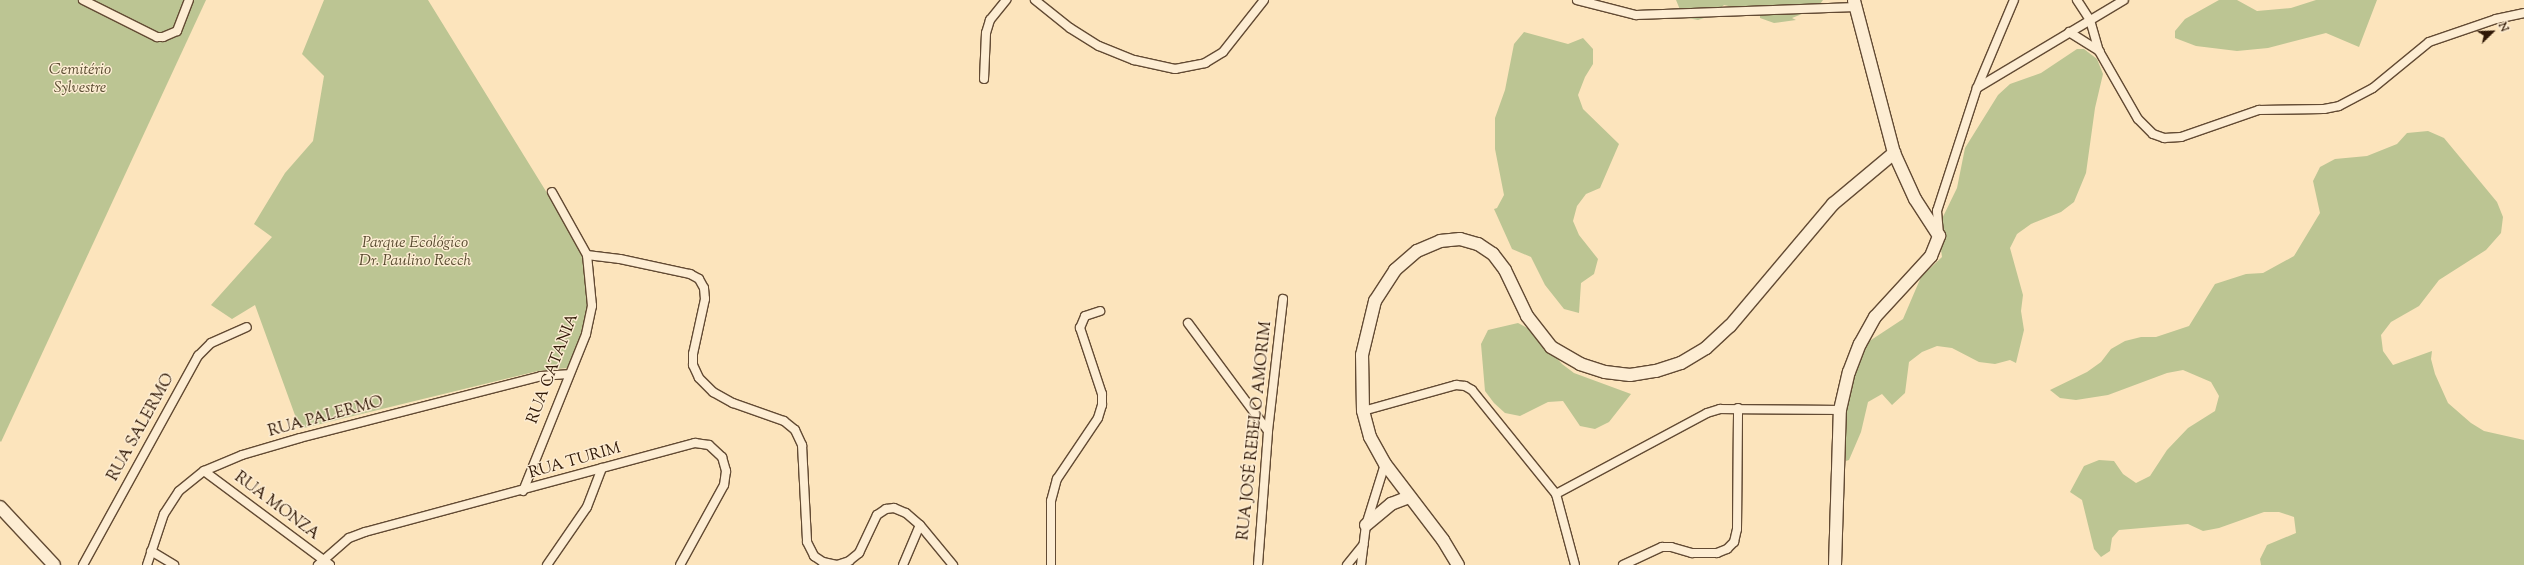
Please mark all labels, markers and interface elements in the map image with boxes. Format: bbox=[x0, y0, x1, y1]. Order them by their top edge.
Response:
north arrow bbox=[2472, 12, 2512, 52]
text: N bbox=[2494, 20, 2512, 34]
park label: Cemitério Sylvestre bbox=[49, 61, 111, 99]
park label: Parque Ecológico Dr. Paulino Recch bbox=[359, 234, 471, 272]
street label: RUA CATANIA bbox=[524, 311, 584, 427]
street label: RUA JOSÉ REBELO AMORIM bbox=[1235, 321, 1277, 541]
street label: RUA SALERMO bbox=[105, 371, 179, 485]
street label: RUA PALERMO bbox=[266, 393, 386, 443]
street label: RUA TURIM bbox=[527, 440, 623, 484]
street label: RUA MONZA bbox=[230, 469, 322, 545]

